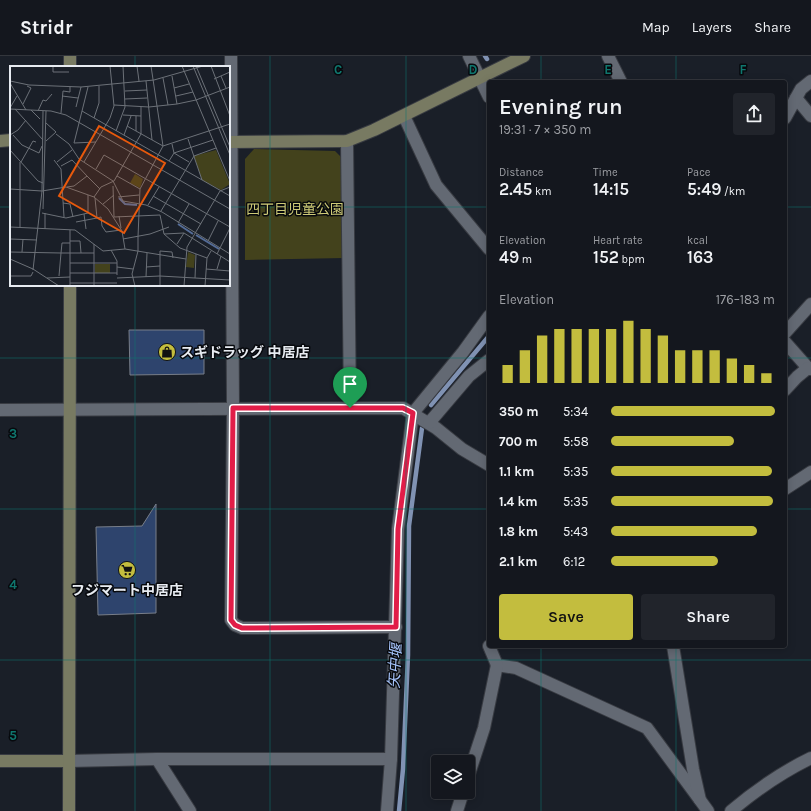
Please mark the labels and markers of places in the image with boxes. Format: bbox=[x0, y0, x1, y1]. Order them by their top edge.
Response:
shop icon: スギドラッグ 中居店 bbox=[157, 342, 177, 362]
place label: スギドラッグ 中居店 bbox=[180, 344, 310, 361]
pin bbox=[333, 367, 367, 408]
supermarket icon: フジマート中居店 bbox=[117, 560, 137, 580]
place label: フジマート中居店 bbox=[71, 582, 183, 599]

